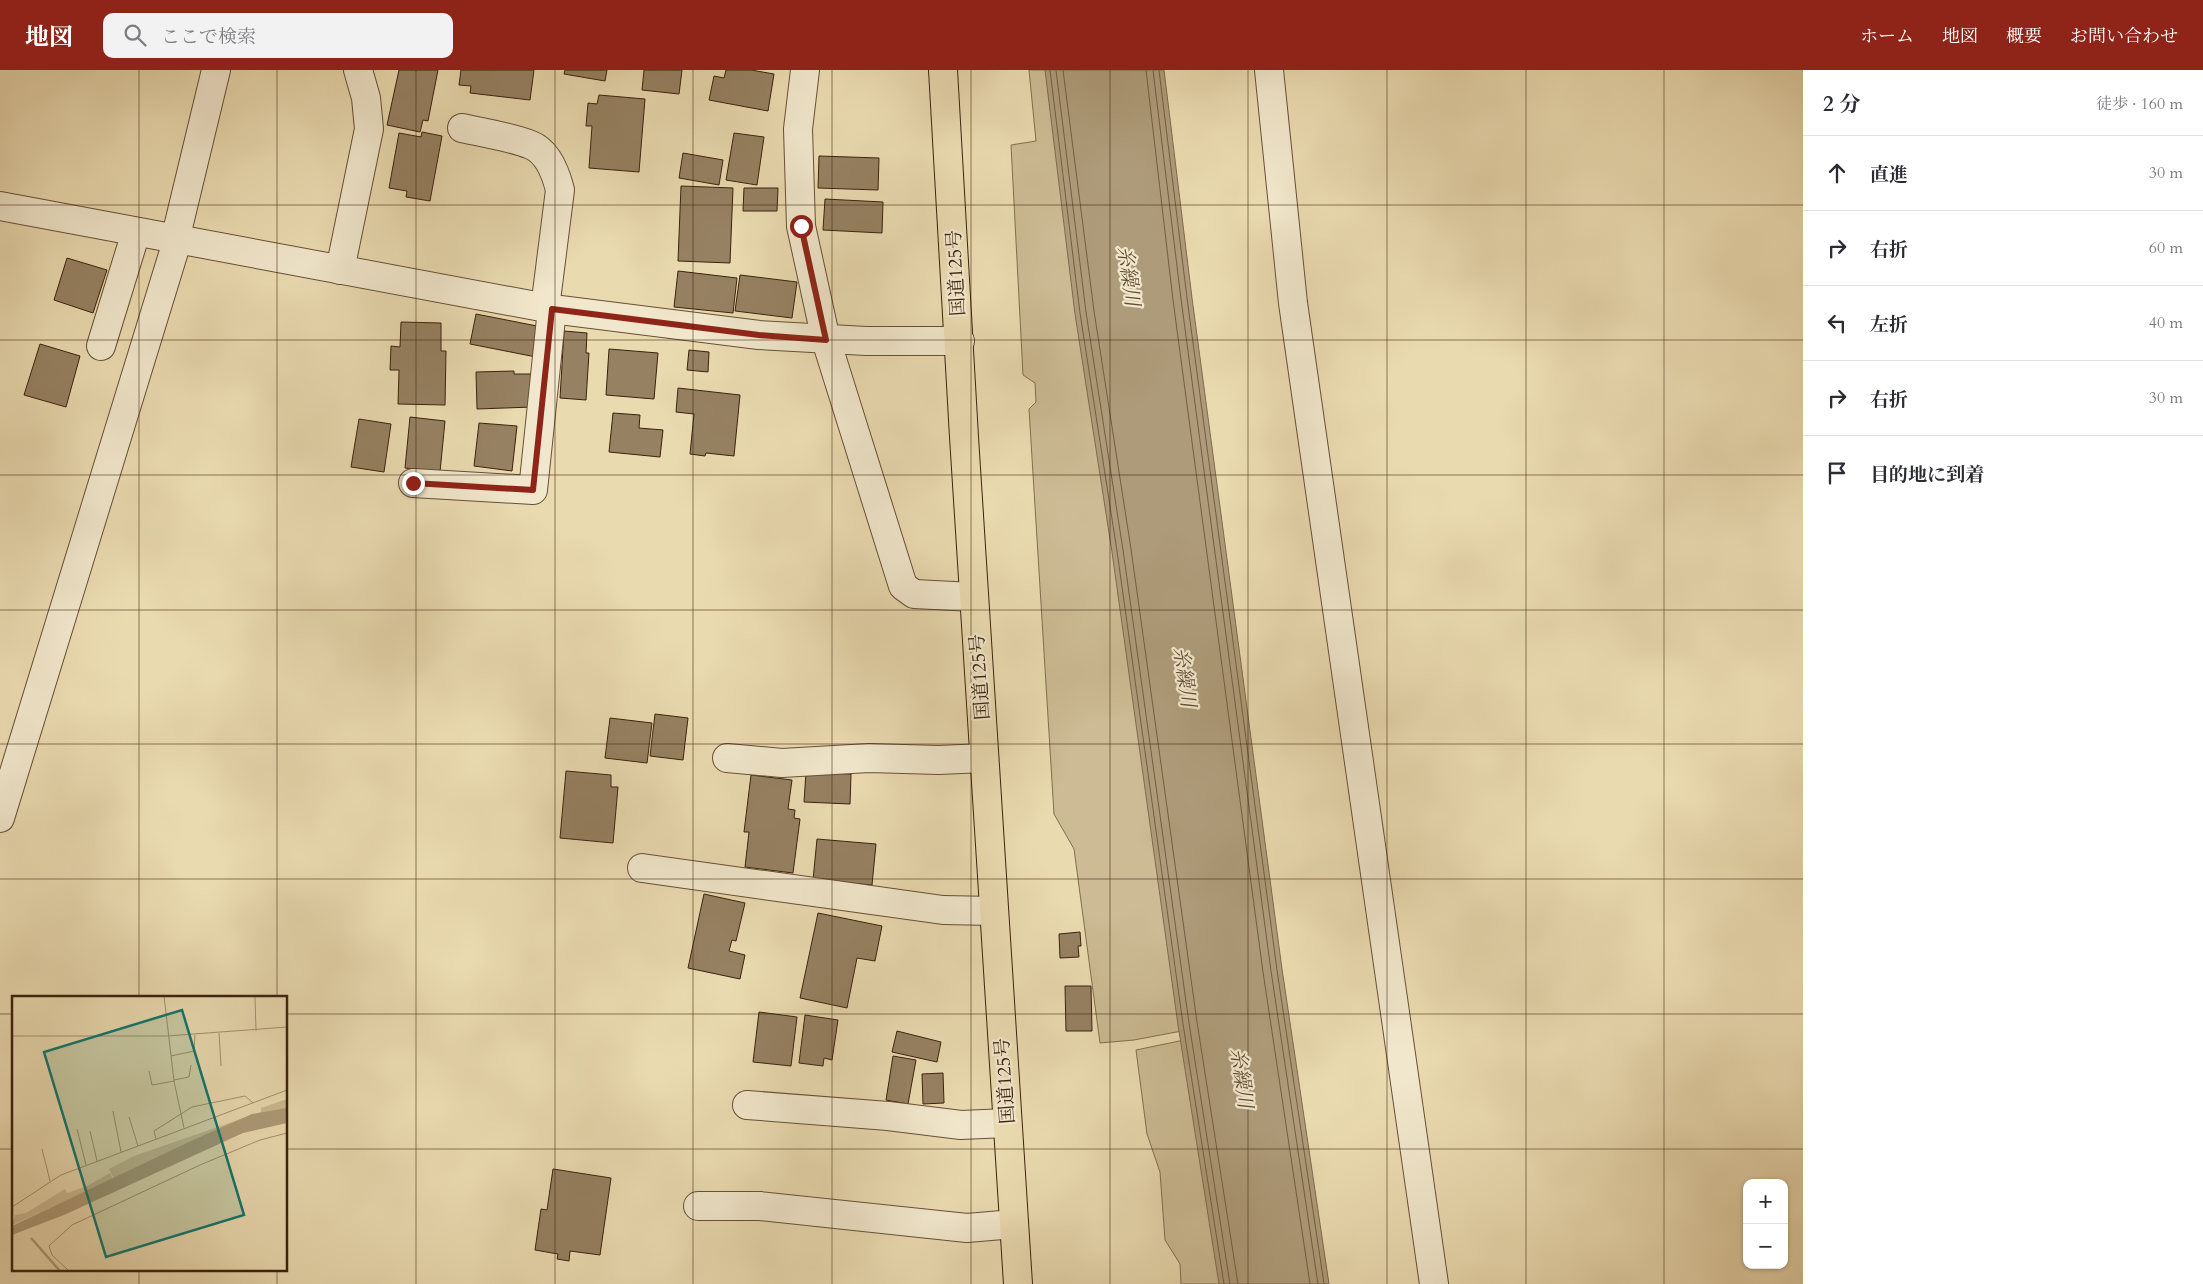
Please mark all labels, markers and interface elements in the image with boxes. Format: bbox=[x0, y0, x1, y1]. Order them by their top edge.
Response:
search box bbox=[103, 13, 453, 58]
text: 地図 bbox=[25, 21, 73, 54]
icon: search bbox=[121, 21, 149, 49]
text: ここで検索 bbox=[161, 24, 256, 50]
text: ホーム bbox=[1860, 24, 1914, 49]
text: 地図 bbox=[1942, 24, 1978, 49]
text: 概要 bbox=[2006, 24, 2042, 49]
text: お問い合わせ bbox=[2070, 24, 2178, 49]
text: 2 分 bbox=[1823, 90, 1860, 119]
text: 徒歩 · 160 m bbox=[2096, 93, 2183, 115]
icon: ahead bbox=[1823, 159, 1851, 187]
text: 直進 bbox=[1870, 162, 1908, 188]
text: 30 m bbox=[2149, 162, 2183, 184]
route start bbox=[790, 215, 813, 238]
street label: 国道125号 bbox=[941, 229, 971, 317]
icon: right bbox=[1823, 234, 1851, 262]
text: 右折 bbox=[1870, 237, 1908, 263]
text: 60 m bbox=[2149, 237, 2183, 259]
water label: 糸繰川 bbox=[1111, 244, 1146, 310]
icon: left bbox=[1823, 309, 1851, 337]
text: 左折 bbox=[1870, 312, 1908, 338]
text: 40 m bbox=[2149, 312, 2183, 334]
icon: right bbox=[1823, 384, 1851, 412]
text: 右折 bbox=[1870, 387, 1908, 413]
text: 30 m bbox=[2149, 387, 2183, 409]
icon: arrive bbox=[1823, 459, 1851, 487]
text: 目的地に到着 bbox=[1870, 462, 1984, 488]
route end bbox=[402, 472, 425, 495]
street label: 国道125号 bbox=[964, 633, 996, 721]
water label: 糸繰川 bbox=[1167, 645, 1202, 711]
inset map bbox=[12, 996, 288, 1272]
street label: 国道125号 bbox=[989, 1037, 1021, 1125]
water label: 糸繰川 bbox=[1224, 1046, 1259, 1112]
map controls bbox=[1743, 1179, 1788, 1269]
button: + bbox=[1743, 1179, 1788, 1224]
button: − bbox=[1743, 1224, 1788, 1269]

